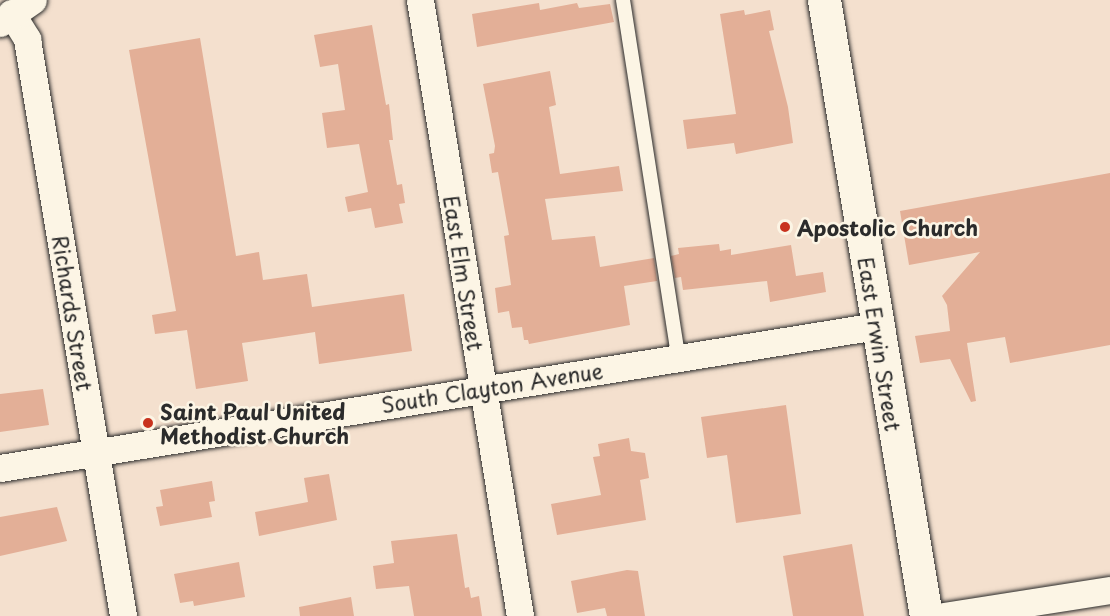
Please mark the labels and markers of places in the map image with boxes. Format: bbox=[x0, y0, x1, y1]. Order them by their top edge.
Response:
place label: Apostolic Church bbox=[797, 214, 979, 240]
marker: Apostolic Church bbox=[778, 220, 792, 234]
place label: Saint Paul United Methodist Church bbox=[160, 398, 350, 448]
marker: Saint Paul United Methodist Church bbox=[141, 416, 155, 430]

